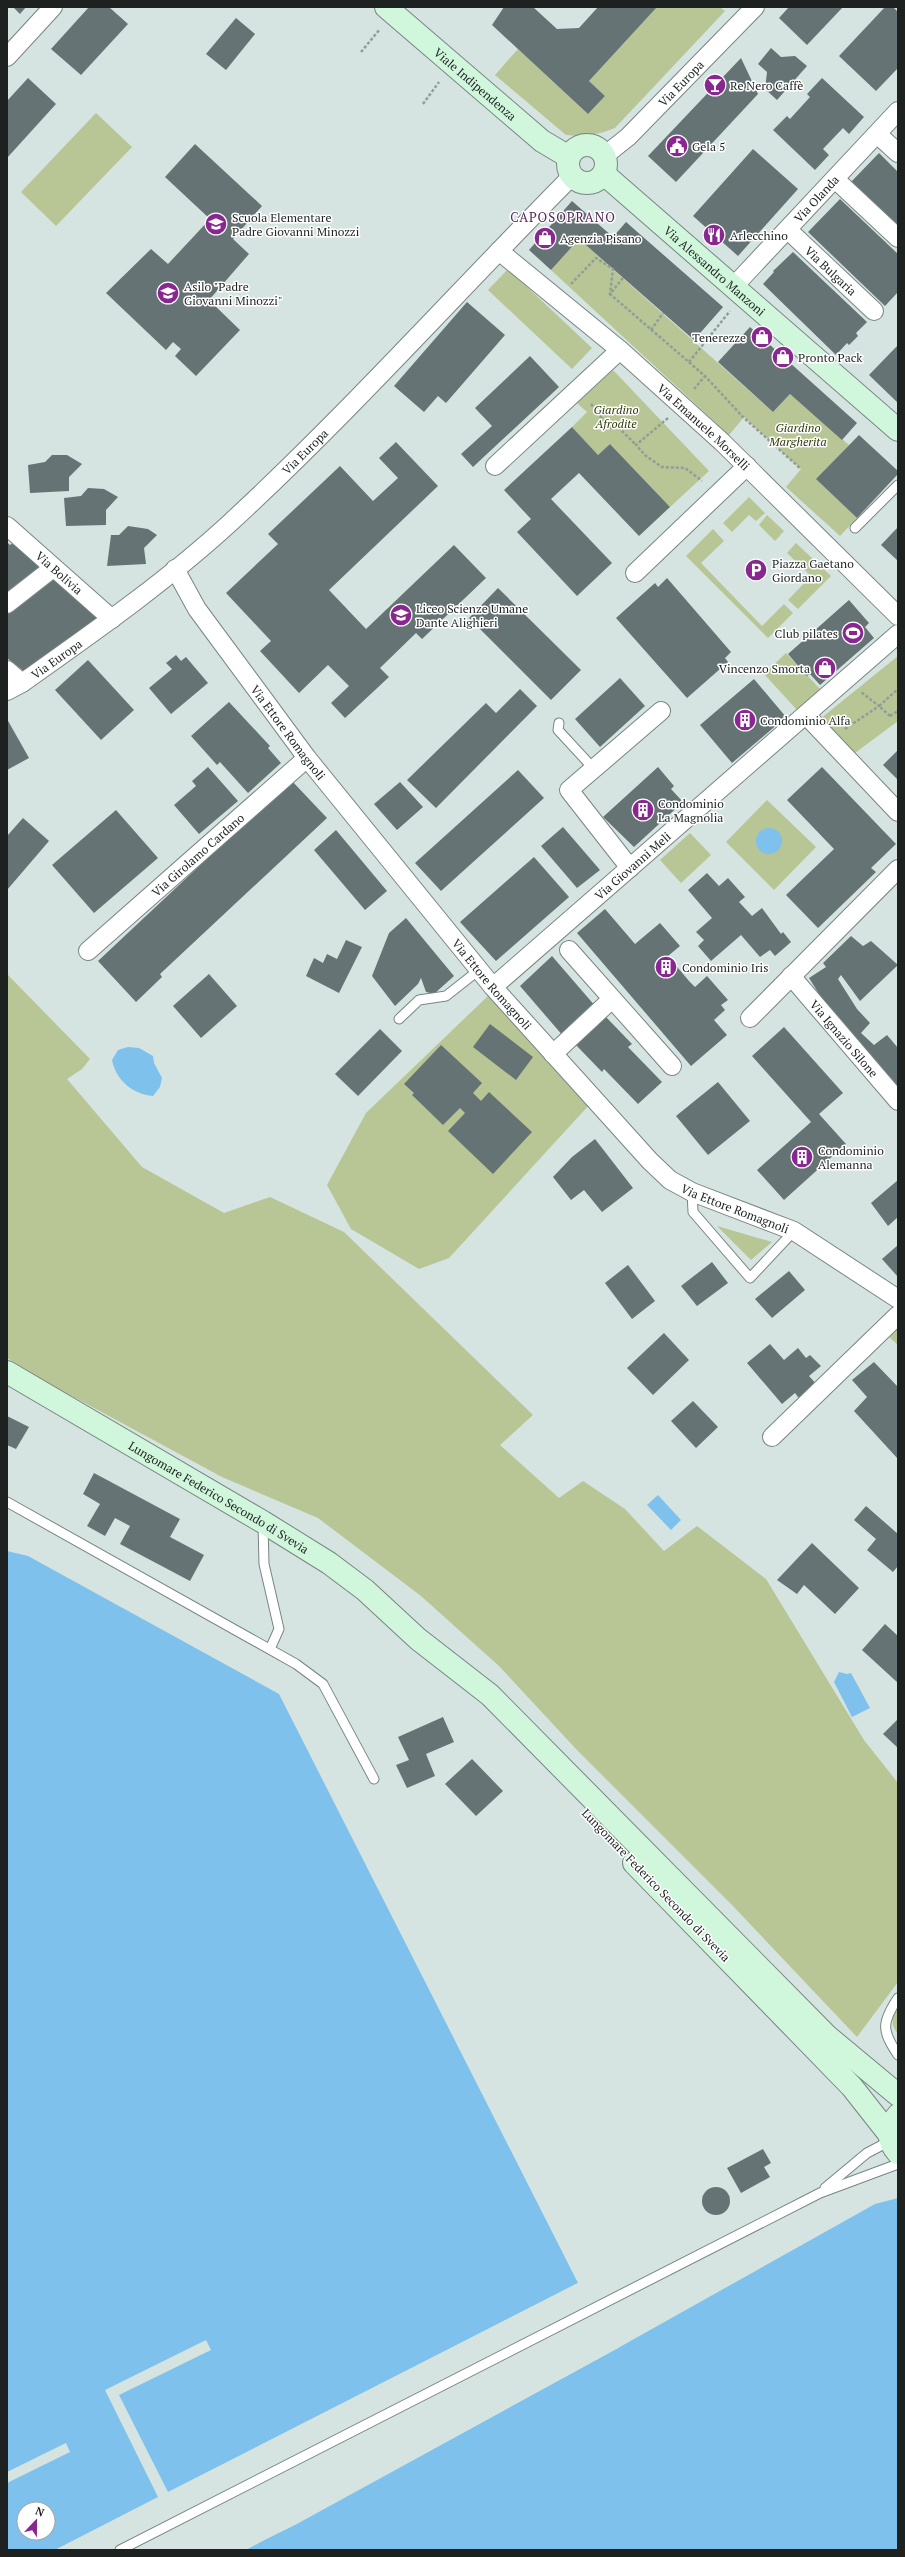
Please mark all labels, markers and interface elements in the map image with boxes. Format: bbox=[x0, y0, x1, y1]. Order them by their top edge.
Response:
street label: Viale Indipendenza bbox=[431, 44, 520, 123]
street label: Via Europa bbox=[655, 57, 707, 109]
bar icon: Re Nero Caffè bbox=[702, 72, 728, 98]
place label: Re Nero Caffè bbox=[730, 78, 803, 93]
public building icon: Gela 5 bbox=[664, 133, 690, 159]
place label: Gela 5 bbox=[692, 139, 725, 154]
street label: Via Olanda bbox=[790, 172, 842, 225]
district label: CAPOSOPRANO bbox=[510, 208, 616, 226]
place label: Scuola Elementare Padre Giovanni Minozzi bbox=[232, 210, 360, 239]
school or university icon: Scuola Elementare Padre Giovanni Minozzi bbox=[203, 211, 229, 237]
street label: Via Alessandro Manzoni bbox=[661, 222, 769, 319]
restaurant icon: Arlecchino bbox=[701, 222, 727, 248]
shop icon: Agenzia Pisano bbox=[532, 225, 558, 251]
place label: Arlecchino bbox=[730, 228, 788, 243]
place label: Agenzia Pisano bbox=[560, 231, 642, 246]
street label: Via Bulgaria bbox=[802, 243, 860, 298]
place label: Asilo "Padre Giovanni Minozzi" bbox=[184, 279, 282, 308]
school or university icon: Asilo "Padre Giovanni Minozzi" bbox=[155, 280, 181, 306]
shop icon: Tenerezze bbox=[749, 324, 775, 350]
place label: Tenerezze bbox=[692, 330, 746, 345]
shop icon: Pronto Pack bbox=[770, 344, 796, 370]
place label: Pronto Pack bbox=[798, 350, 863, 365]
street label: Via Emanuele Morselli bbox=[655, 380, 754, 473]
park label: Giardino Afrodite bbox=[594, 402, 639, 431]
park label: Giardino Margherita bbox=[768, 420, 827, 449]
street label: Via Europa bbox=[278, 425, 331, 477]
street label: Via Bolivia bbox=[33, 548, 86, 597]
place label: Piazza Gaetano Giordano bbox=[772, 556, 854, 585]
parking icon: Piazza Gaetano Giordano bbox=[743, 557, 769, 583]
place label: Liceo Scienze Umane Dante Alighieri bbox=[416, 601, 528, 630]
school or university icon: Liceo Scienze Umane Dante Alighieri bbox=[388, 602, 414, 628]
sports icon: Club pilates bbox=[840, 620, 866, 646]
place label: Club pilates bbox=[775, 626, 838, 641]
street label: Via Europa bbox=[28, 636, 85, 682]
shop icon: Vincenzo Smorta bbox=[812, 655, 838, 681]
place label: Vincenzo Smorta bbox=[719, 661, 810, 676]
street label: Via Ettore Romagnoli bbox=[248, 682, 329, 783]
building icon: Condominio Alfa bbox=[732, 707, 758, 733]
place label: Condominio Alfa bbox=[760, 713, 851, 728]
place label: Condominio La Magnolia bbox=[658, 796, 724, 825]
building icon: Condominio La Magnolia bbox=[630, 797, 656, 823]
street label: Via Girolamo Cardano bbox=[148, 809, 247, 899]
street label: Via Giovanni Meli bbox=[591, 828, 674, 903]
street label: Via Ettore Romagnoli bbox=[449, 935, 535, 1033]
building icon: Condominio Iris bbox=[653, 954, 679, 980]
place label: Condominio Iris bbox=[682, 960, 768, 975]
street label: Via Ignazio Silone bbox=[807, 997, 882, 1080]
place label: Condominio Alemanna bbox=[818, 1143, 884, 1172]
building icon: Condominio Alemanna bbox=[789, 1144, 815, 1170]
street label: Via Ettore Romagnoli bbox=[679, 1180, 792, 1236]
street label: Lungomare Federico Secondo di Svevia bbox=[126, 1438, 312, 1556]
street label: Lungomare Federico Secondo di Svevia bbox=[579, 1805, 733, 1965]
north arrow bbox=[16, 2501, 56, 2541]
text: N bbox=[33, 2504, 47, 2520]

